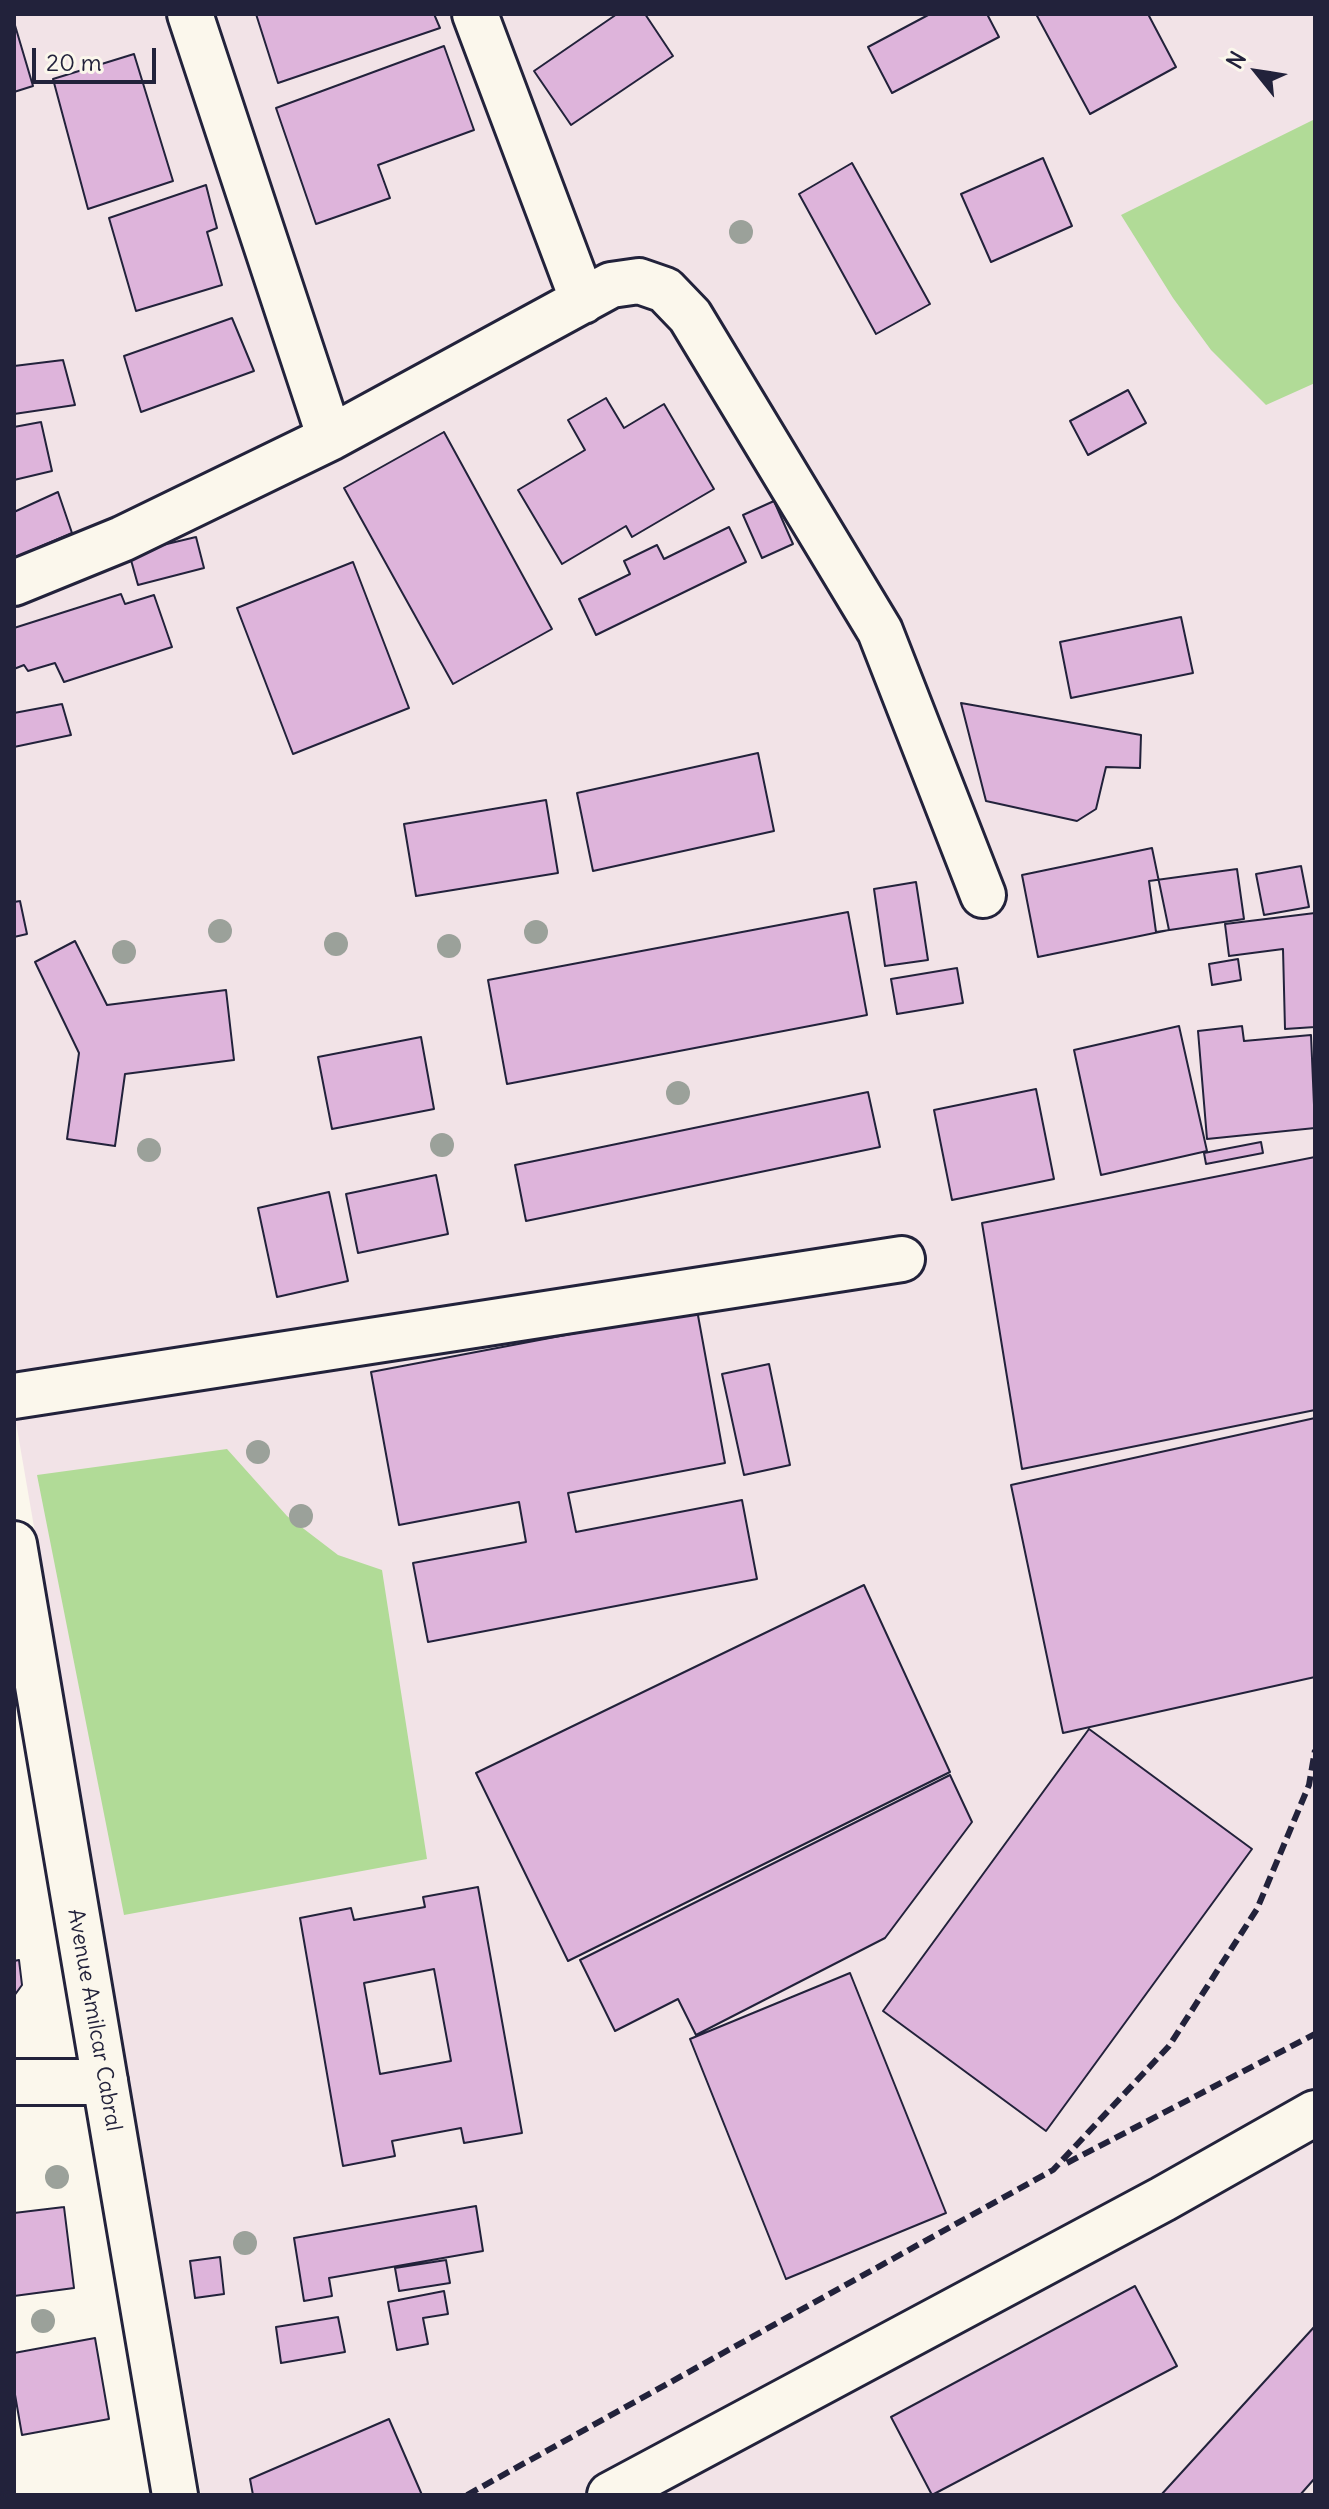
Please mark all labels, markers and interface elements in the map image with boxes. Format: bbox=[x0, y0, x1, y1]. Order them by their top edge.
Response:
scale bar bbox=[36, 32, 160, 82]
north arrow bbox=[1217, 32, 1297, 112]
text: N bbox=[1220, 46, 1252, 74]
text: 20 m bbox=[46, 47, 102, 77]
street label: Avenue Amilcar Cabral bbox=[61, 1907, 127, 2133]

